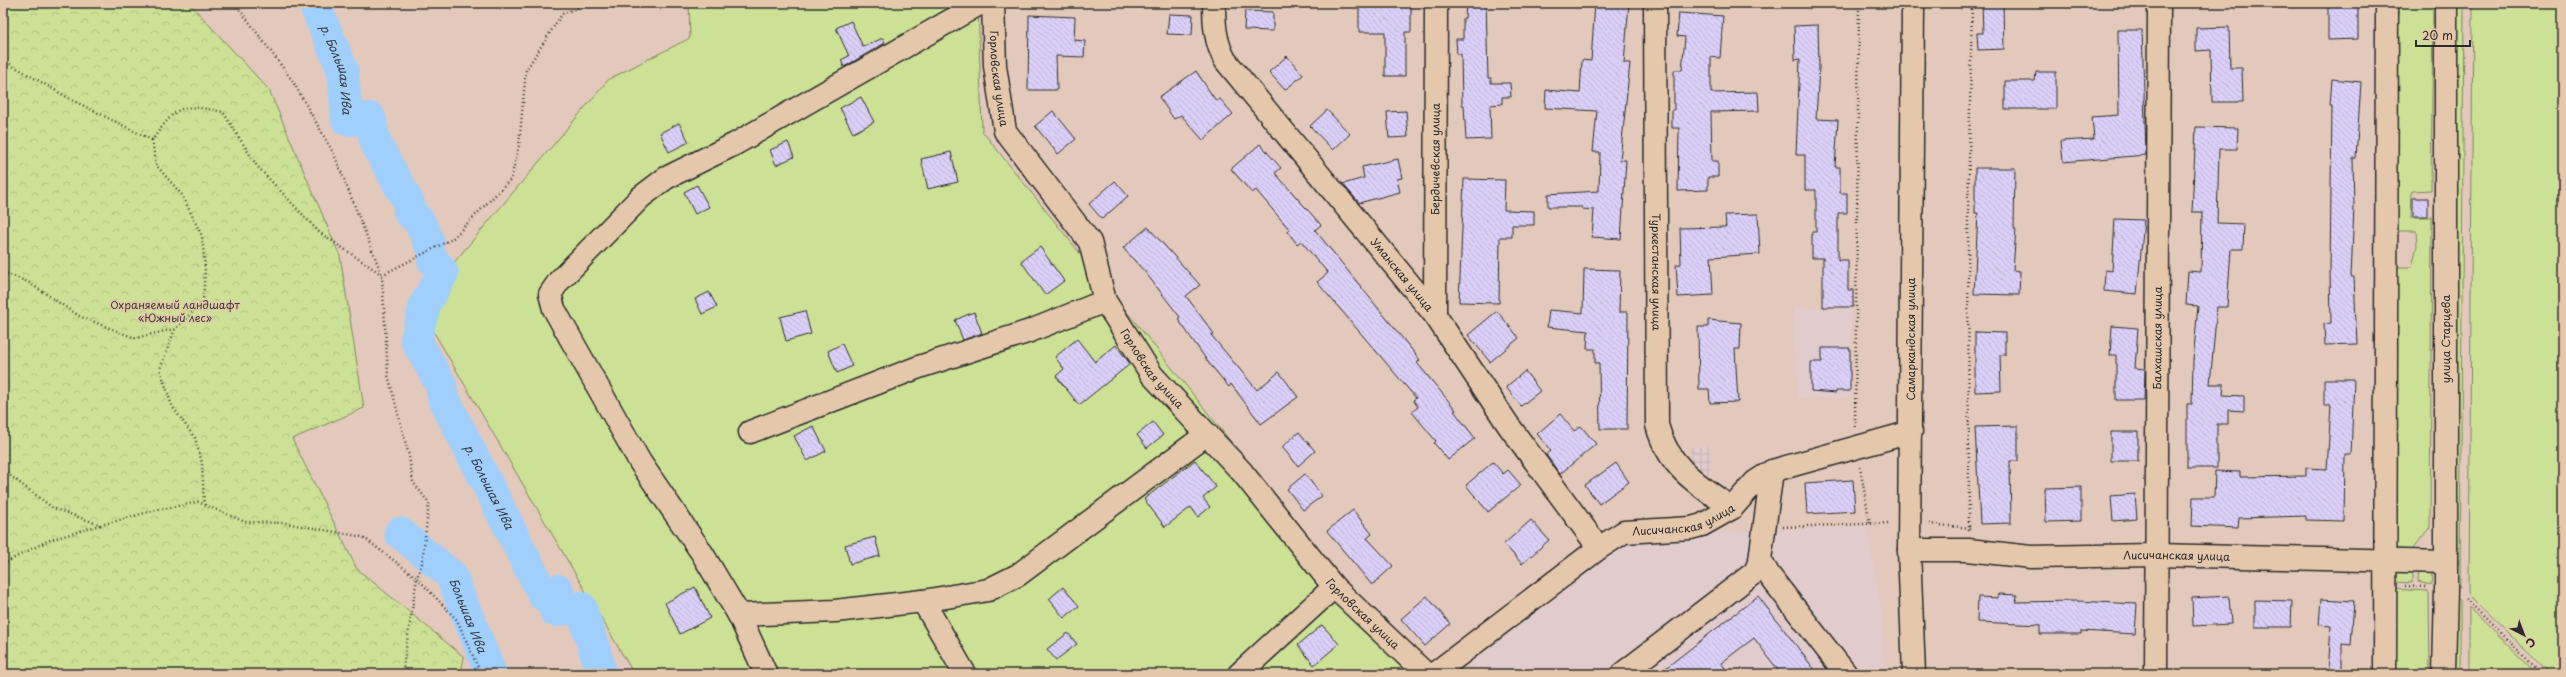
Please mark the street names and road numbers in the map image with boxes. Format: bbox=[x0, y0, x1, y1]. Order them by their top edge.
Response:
street label: Горловская улица bbox=[986, 30, 1013, 128]
street label: Бердичевская улица bbox=[1426, 103, 1444, 215]
street label: Туркестанская улица bbox=[1648, 213, 1666, 331]
street label: Уманская улица bbox=[1367, 234, 1438, 315]
street label: Самаркандская улица bbox=[1902, 277, 1919, 400]
street label: Балхашская улица bbox=[2148, 286, 2166, 390]
street label: улица Старцева bbox=[2437, 295, 2454, 383]
street label: Горловская улица bbox=[1117, 325, 1188, 412]
street label: Лисичанская улица bbox=[1632, 499, 1738, 539]
street label: Лисичанская улица bbox=[2123, 546, 2230, 565]
street label: Горловская улица bbox=[1322, 574, 1404, 653]

